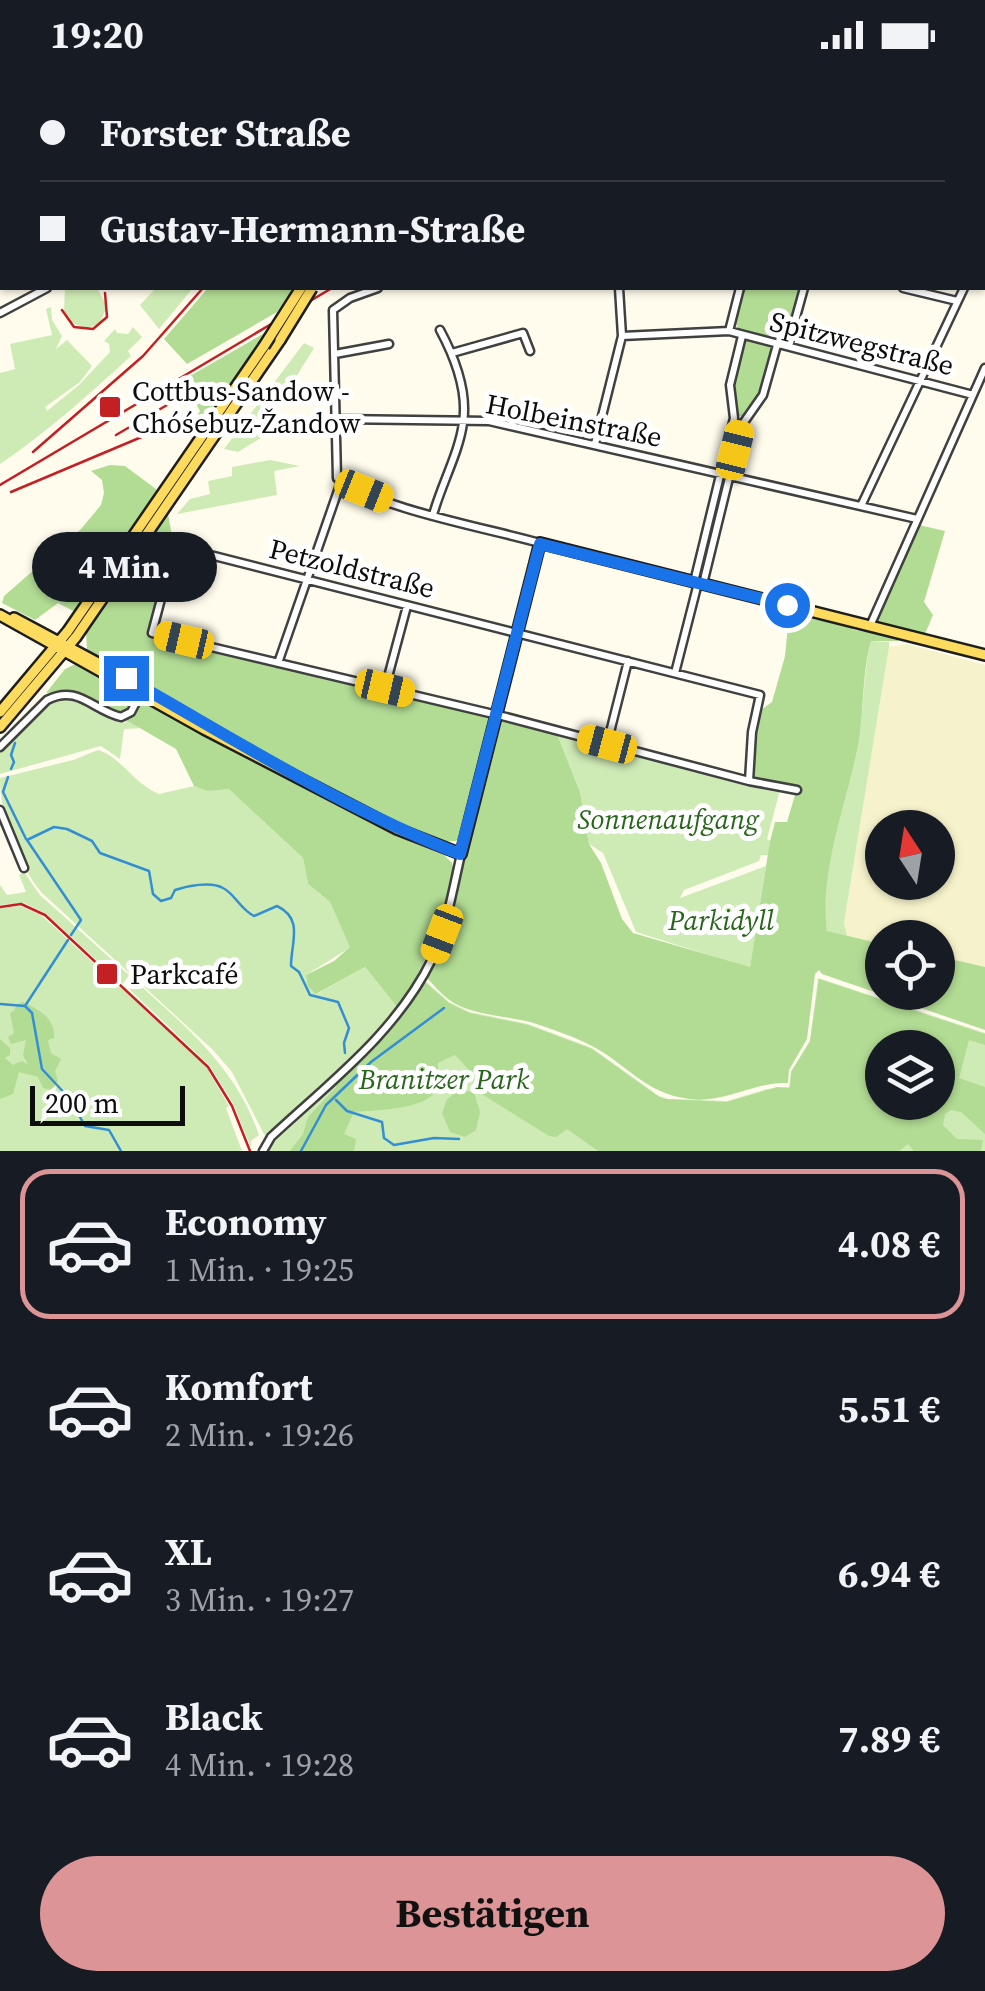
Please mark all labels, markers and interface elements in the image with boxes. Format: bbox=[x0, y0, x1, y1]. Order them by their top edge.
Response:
text: 19:20 bbox=[50, 9, 144, 61]
text: Forster Straße bbox=[100, 107, 351, 159]
text: Gustav-Hermann-Straße bbox=[100, 203, 525, 255]
street label: Spitzwegstraße bbox=[766, 302, 958, 384]
place label: Cottbus-Sandow - Chóśebuz-Žandow bbox=[132, 372, 361, 442]
street label: Holbeinstraße bbox=[483, 384, 665, 456]
marker: Cottbus-Sandow - Chóśebuz-Žandow bbox=[97, 394, 123, 420]
car bbox=[713, 417, 757, 483]
car bbox=[331, 466, 397, 516]
street label: Petzoldstraße bbox=[265, 529, 439, 607]
callout: 4 Min. bbox=[34, 533, 218, 603]
text: 4 Min. bbox=[78, 545, 171, 589]
route start bbox=[765, 583, 810, 628]
car bbox=[151, 619, 217, 661]
route end bbox=[104, 656, 149, 701]
car bbox=[352, 667, 418, 709]
car bbox=[574, 722, 640, 766]
park label: Sonnenaufgang bbox=[577, 800, 760, 838]
north arrow bbox=[865, 810, 955, 900]
map controls bbox=[865, 810, 955, 1120]
car bbox=[417, 901, 467, 967]
park label: Parkidyll bbox=[667, 901, 774, 939]
button: locate bbox=[865, 920, 955, 1010]
place label: Parkcafé bbox=[130, 955, 239, 993]
marker: Parkcafé bbox=[94, 961, 120, 987]
button: layers bbox=[865, 1030, 955, 1120]
park label: Branitzer Park bbox=[358, 1060, 530, 1098]
scale bar bbox=[30, 1081, 185, 1126]
text: 200 m bbox=[45, 1084, 119, 1122]
text: Economy bbox=[165, 1196, 327, 1248]
icon: car bbox=[45, 1199, 135, 1289]
text: 4.08 € bbox=[838, 1218, 940, 1270]
text: 1 Min. · 19:25 bbox=[165, 1248, 354, 1292]
text: Komfort bbox=[165, 1361, 313, 1413]
icon: car bbox=[45, 1364, 135, 1454]
text: 5.51 € bbox=[838, 1383, 940, 1435]
text: 2 Min. · 19:26 bbox=[165, 1413, 354, 1457]
text: XL bbox=[165, 1526, 212, 1578]
icon: car bbox=[45, 1529, 135, 1619]
text: 6.94 € bbox=[838, 1548, 940, 1600]
text: 3 Min. · 19:27 bbox=[165, 1578, 354, 1622]
text: Black bbox=[165, 1691, 263, 1743]
icon: car bbox=[45, 1694, 135, 1784]
text: 7.89 € bbox=[838, 1713, 940, 1765]
text: 4 Min. · 19:28 bbox=[165, 1743, 354, 1787]
button: Bestätigen bbox=[40, 1856, 945, 1971]

